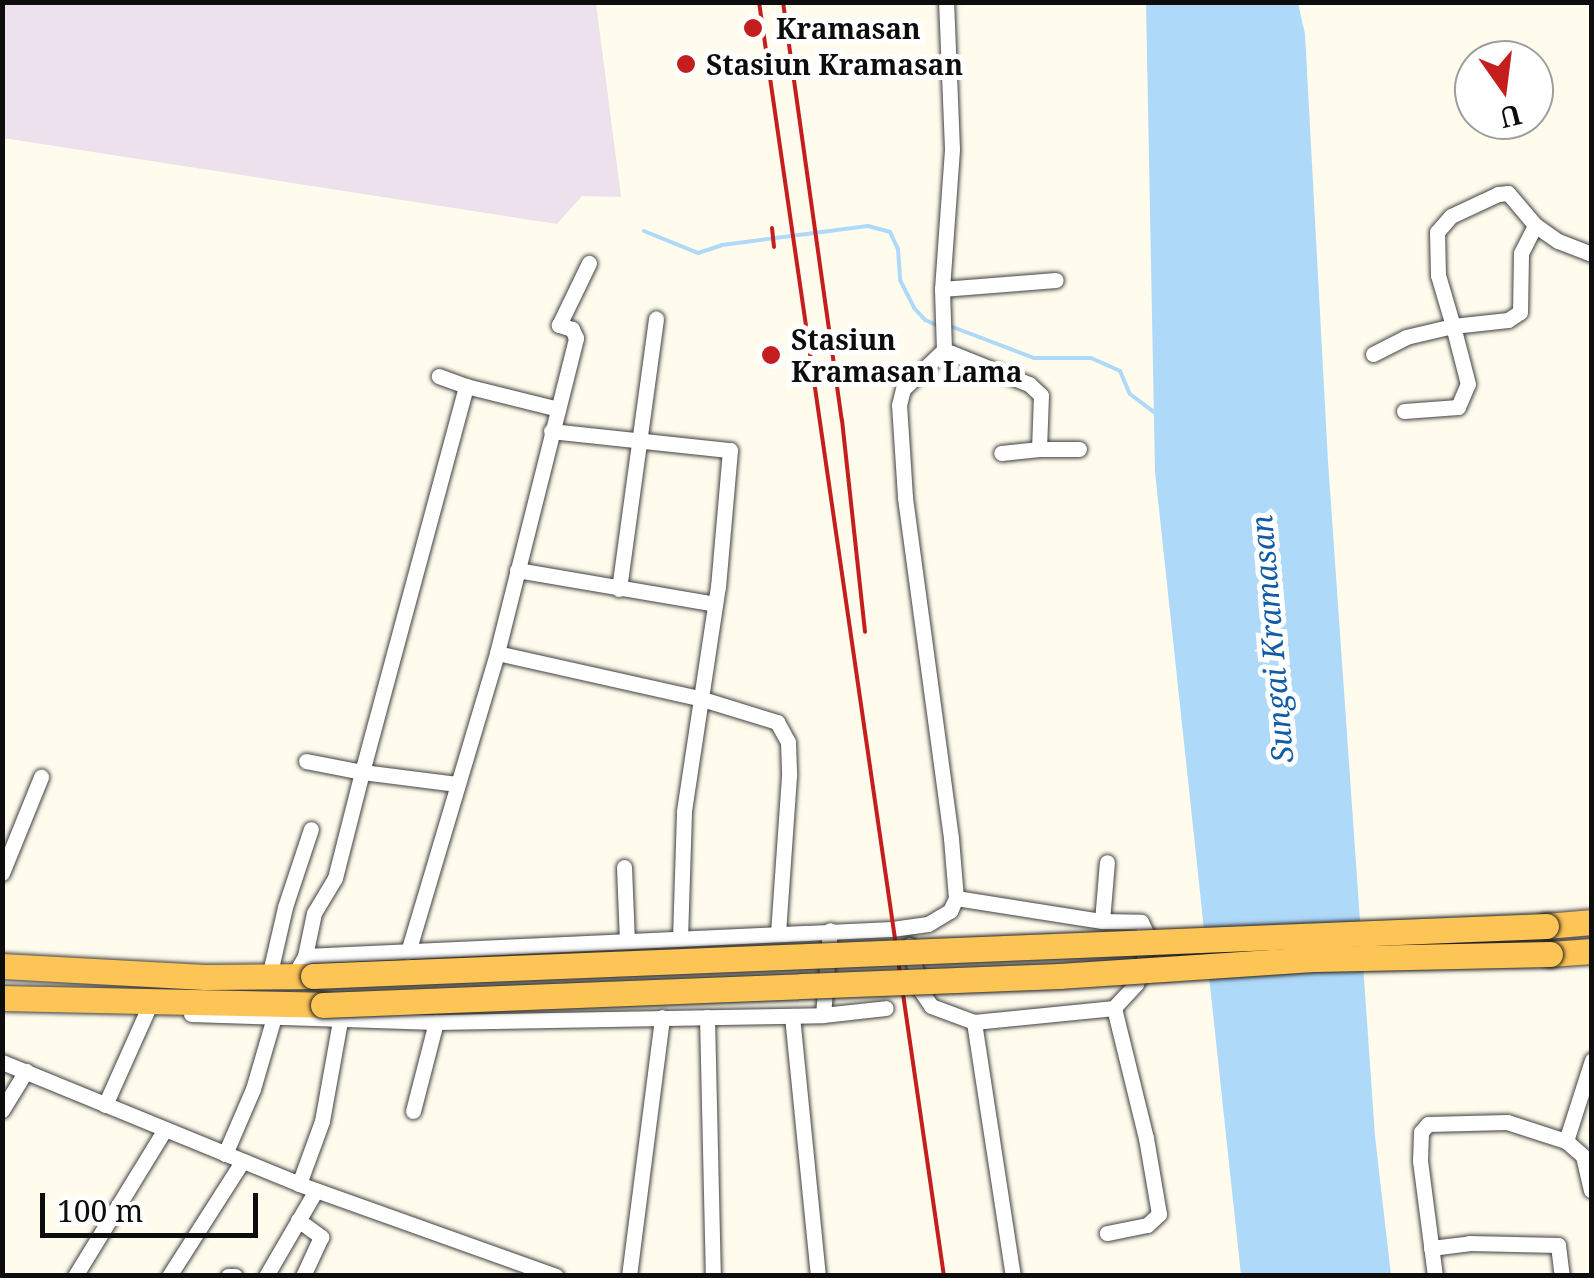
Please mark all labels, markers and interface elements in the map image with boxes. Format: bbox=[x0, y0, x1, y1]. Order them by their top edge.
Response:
place label: Kramasan bbox=[776, 11, 921, 45]
marker: Kramasan bbox=[740, 15, 766, 41]
north arrow bbox=[1454, 40, 1554, 140]
place label: Stasiun Kramasan bbox=[706, 47, 963, 81]
marker: Stasiun Kramasan bbox=[675, 53, 697, 75]
text: U bbox=[1496, 96, 1526, 138]
place label: Stasiun Kramasan Lama bbox=[791, 322, 1023, 388]
marker: Stasiun Kramasan Lama bbox=[760, 344, 782, 366]
water label: Sungai Kramasan bbox=[1243, 514, 1301, 764]
scale bar bbox=[45, 1173, 262, 1235]
text: 100 m bbox=[57, 1190, 143, 1231]

